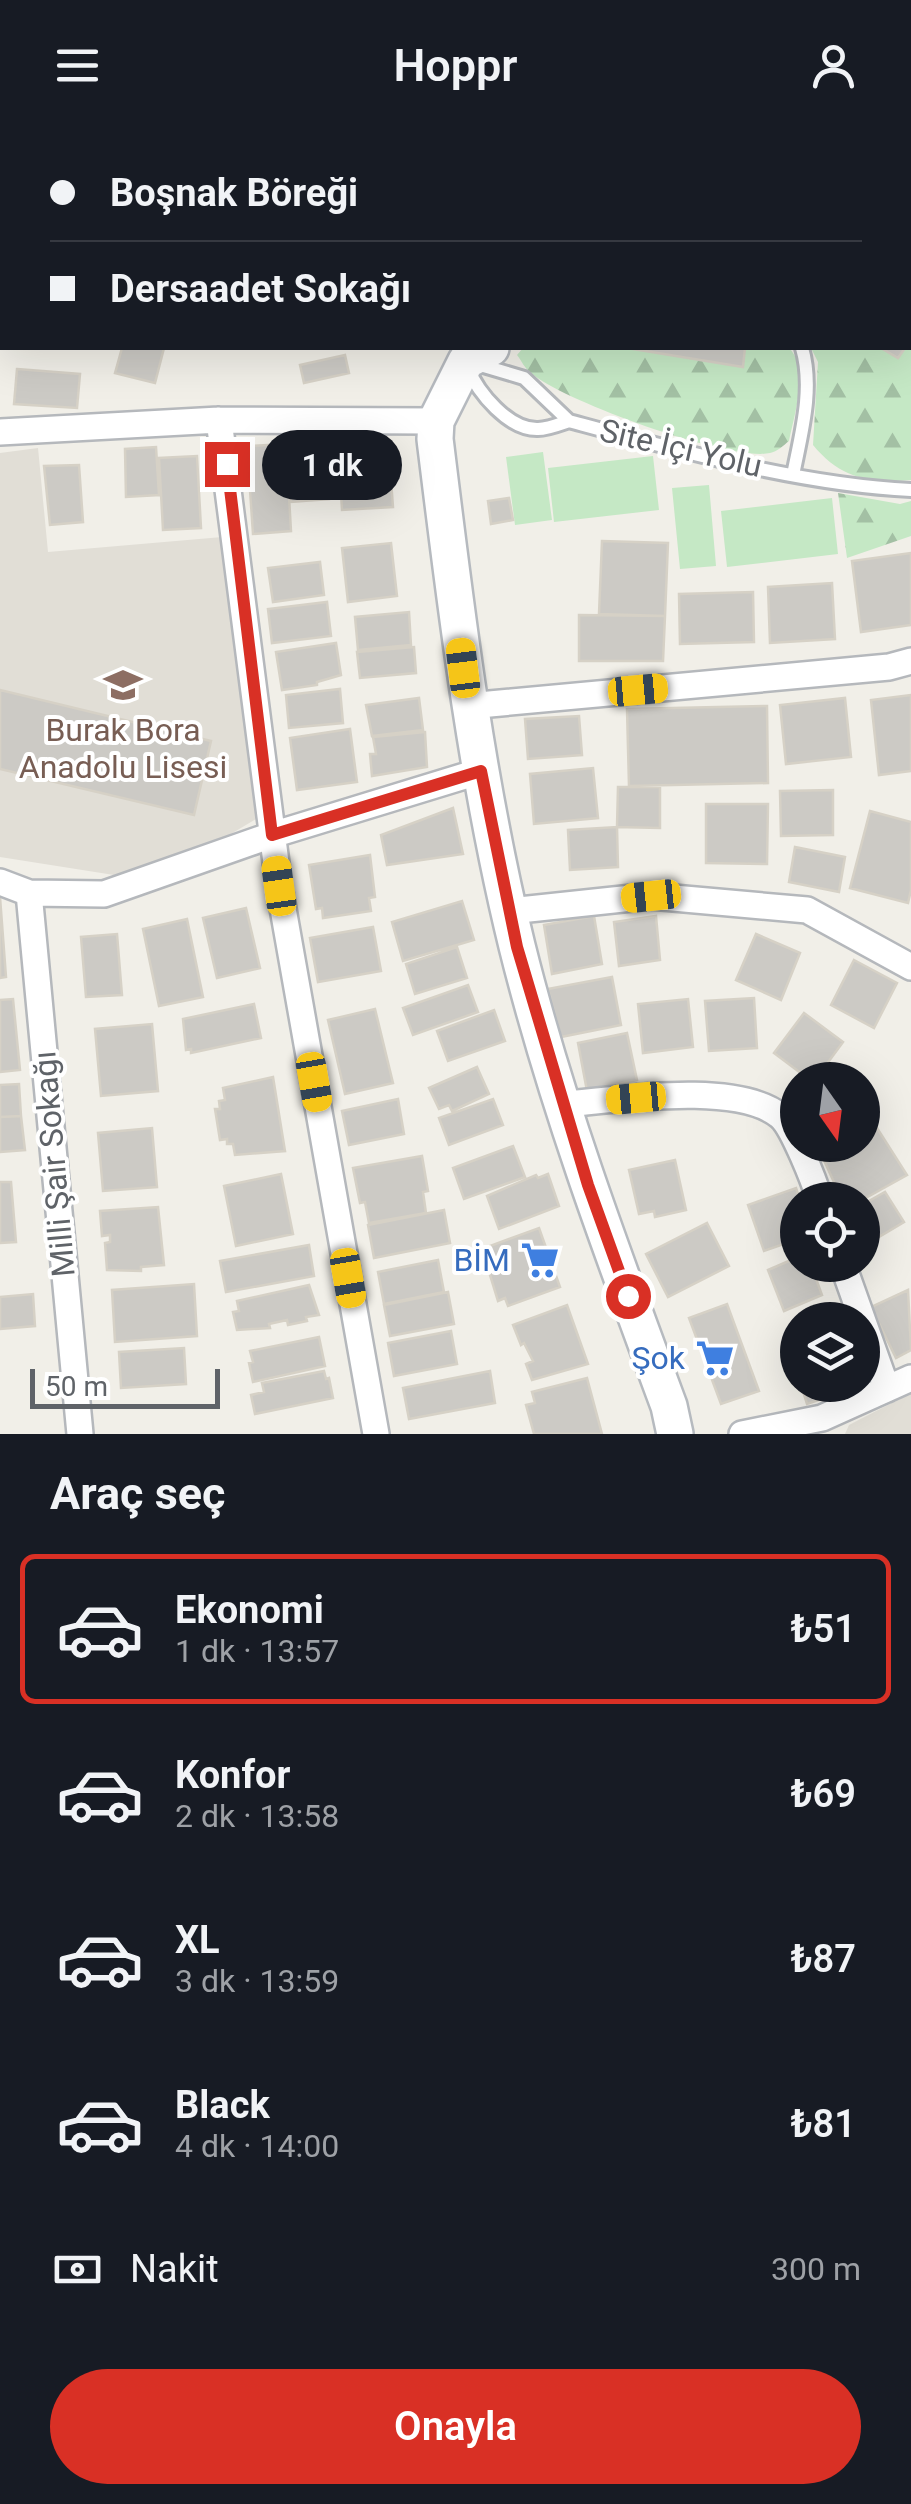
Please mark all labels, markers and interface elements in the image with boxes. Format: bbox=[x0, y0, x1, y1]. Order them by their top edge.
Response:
icon: menu bbox=[50, 38, 105, 93]
icon: person bbox=[806, 38, 861, 93]
text: Hoppr bbox=[393, 39, 518, 92]
text: Boşnak Böreği bbox=[110, 171, 358, 215]
text: Dersaadet Sokağı bbox=[110, 267, 411, 311]
street label: Site İçi Yolu bbox=[596, 411, 766, 485]
callout: 1 dk bbox=[262, 429, 402, 499]
route end bbox=[205, 442, 250, 487]
text: 1 dk bbox=[301, 446, 363, 484]
car bbox=[444, 636, 482, 700]
school or university icon: Burak Bora Anadolu Lisesi bbox=[102, 664, 144, 706]
car bbox=[607, 672, 669, 708]
place label: Burak Bora Anadolu Lisesi bbox=[19, 711, 227, 786]
car bbox=[260, 854, 298, 918]
car bbox=[620, 878, 682, 914]
street label: Milli Şair Sokağı bbox=[25, 1049, 83, 1279]
car bbox=[294, 1050, 334, 1114]
north arrow bbox=[780, 1062, 880, 1162]
map controls bbox=[780, 1062, 880, 1402]
car bbox=[605, 1080, 667, 1116]
button: locate bbox=[780, 1182, 880, 1282]
supermarket icon: BİM bbox=[519, 1239, 561, 1281]
place label: BİM bbox=[453, 1241, 510, 1279]
car bbox=[328, 1246, 368, 1310]
route start bbox=[606, 1274, 651, 1319]
button: layers bbox=[780, 1302, 880, 1402]
supermarket icon: Şok bbox=[694, 1337, 736, 1379]
place label: Şok bbox=[632, 1339, 686, 1377]
scale bar bbox=[30, 1364, 220, 1408]
text: 50 m bbox=[45, 1370, 108, 1403]
text: Araç seç bbox=[50, 1467, 226, 1520]
icon: car bbox=[55, 1584, 145, 1674]
text: Ekonomi bbox=[175, 1588, 324, 1632]
text: ₺51 bbox=[790, 1607, 856, 1651]
text: 1 dk · 13:57 bbox=[175, 1632, 339, 1670]
icon: car bbox=[55, 1749, 145, 1839]
text: Konfor bbox=[175, 1753, 290, 1797]
text: ₺69 bbox=[790, 1772, 856, 1816]
text: 2 dk · 13:58 bbox=[175, 1797, 339, 1835]
icon: car bbox=[55, 1914, 145, 2004]
text: XL bbox=[175, 1918, 220, 1962]
text: ₺87 bbox=[790, 1937, 856, 1981]
text: 3 dk · 13:59 bbox=[175, 1962, 339, 2000]
icon: car bbox=[55, 2079, 145, 2169]
text: Black bbox=[175, 2083, 270, 2127]
text: ₺81 bbox=[790, 2102, 856, 2146]
text: 4 dk · 14:00 bbox=[175, 2127, 339, 2165]
icon: cash bbox=[50, 2242, 105, 2297]
text: Nakit bbox=[130, 2247, 219, 2291]
text: 300 m bbox=[771, 2250, 861, 2288]
button: Onayla bbox=[50, 2369, 861, 2484]

